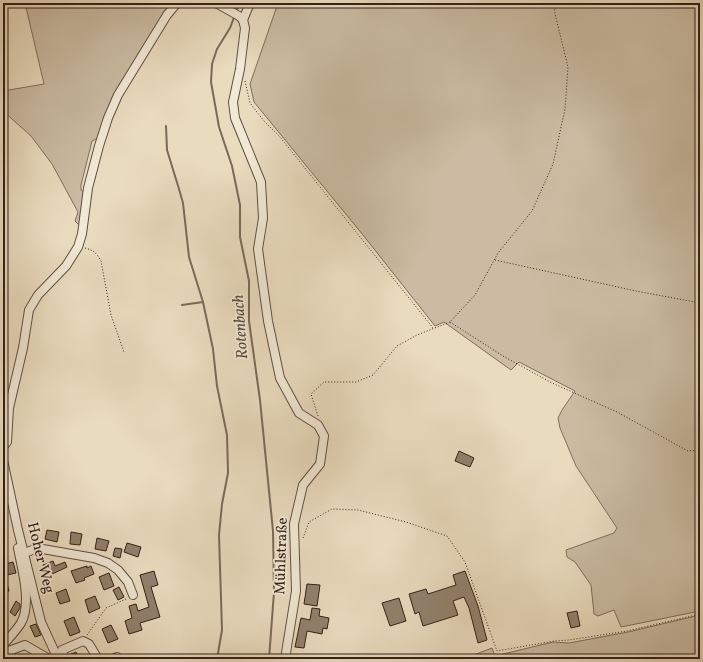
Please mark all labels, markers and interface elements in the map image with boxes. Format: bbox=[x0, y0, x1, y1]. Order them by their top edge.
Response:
water label: Rotenbach bbox=[228, 294, 254, 360]
street label: Mühlstraße bbox=[270, 517, 294, 595]
street label: Hoher Weg bbox=[21, 520, 59, 596]

